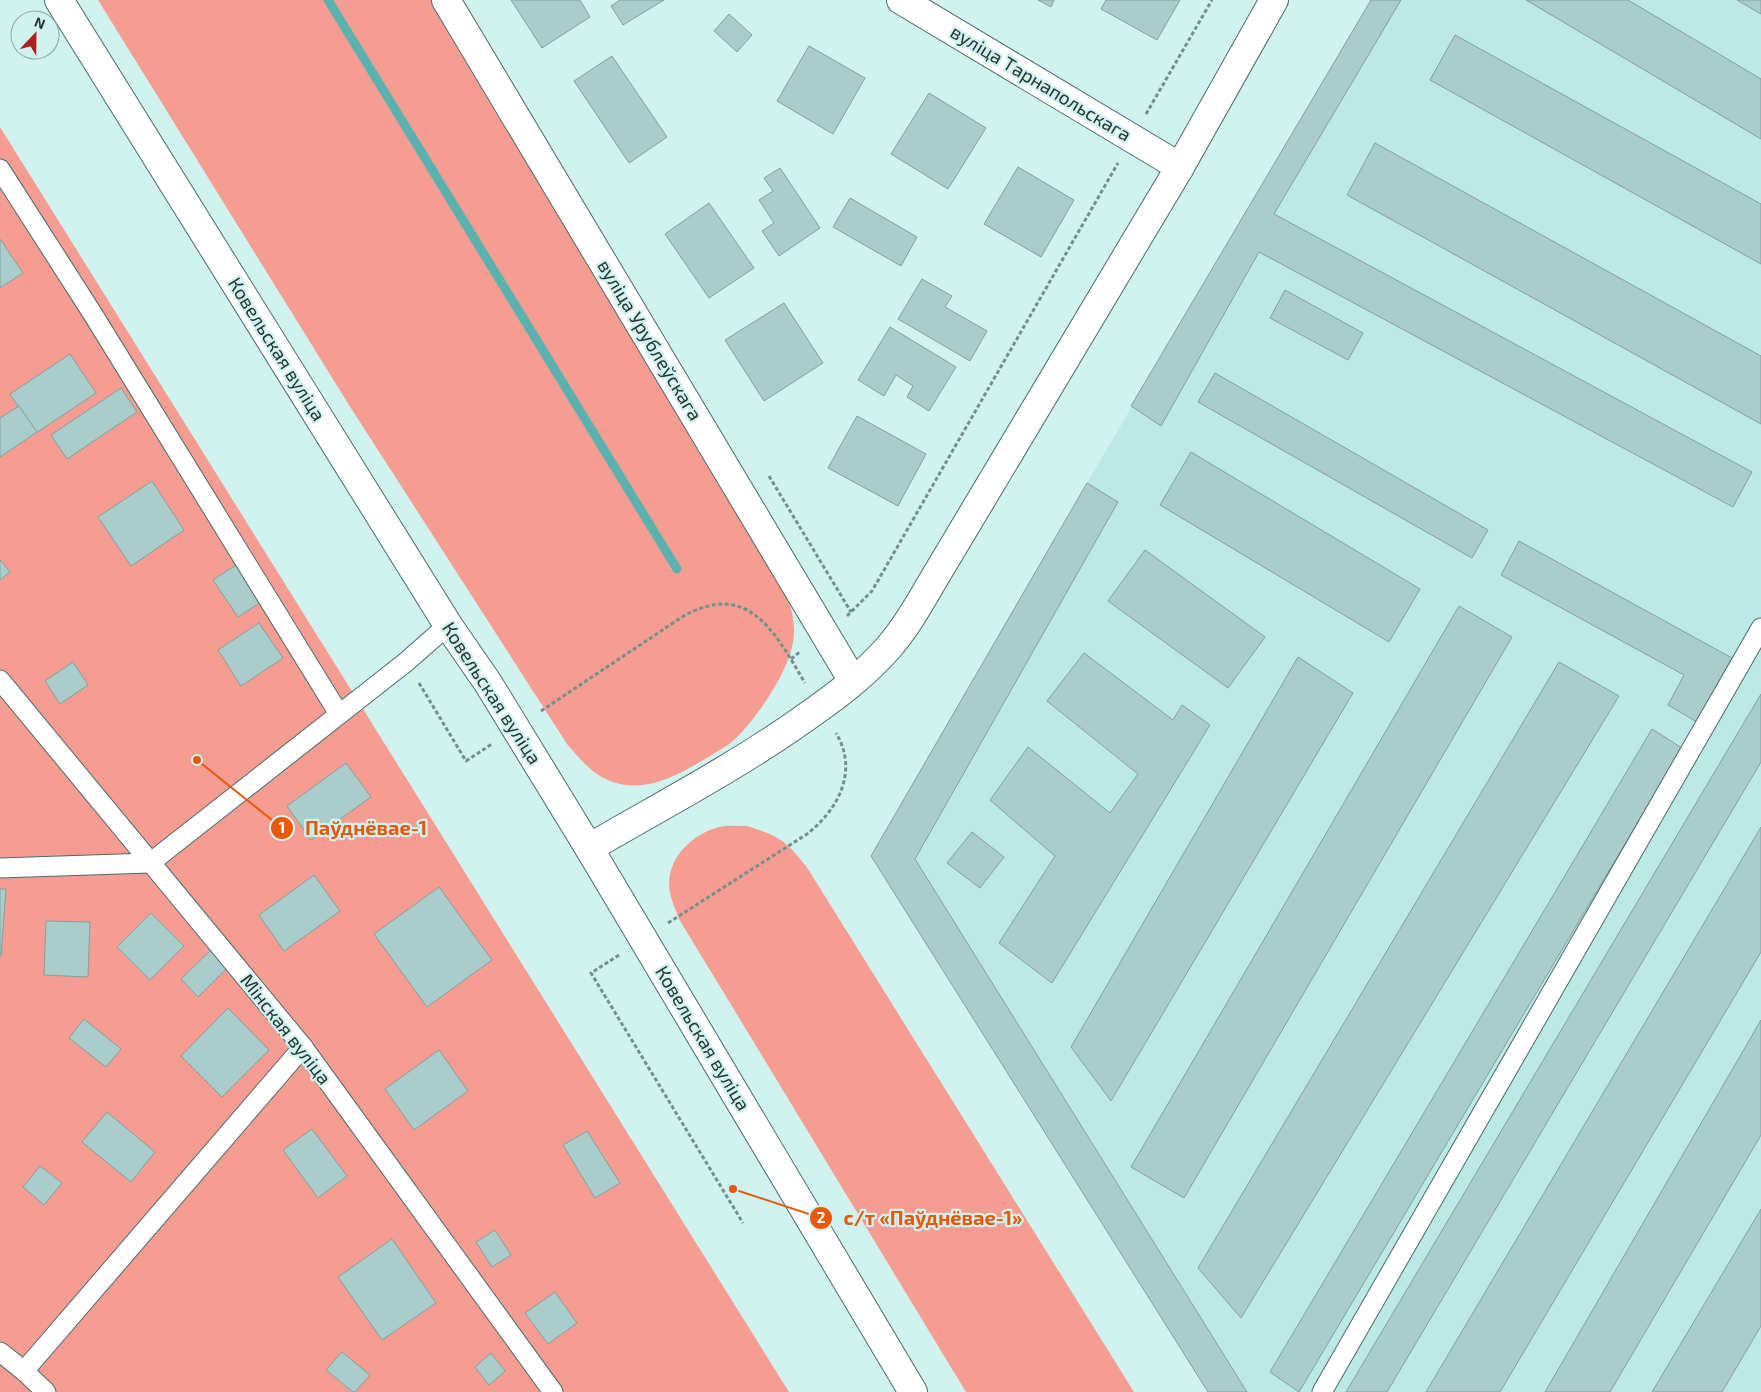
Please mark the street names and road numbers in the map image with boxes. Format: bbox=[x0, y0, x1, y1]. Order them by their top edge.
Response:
street label: вуліца Тарнапольскага bbox=[946, 19, 1136, 147]
street label: вуліца Урублеўскага bbox=[592, 255, 708, 425]
street label: Ковельская вуліца bbox=[223, 273, 331, 425]
street label: Ковельская вуліца bbox=[437, 617, 547, 769]
street label: Ковельская вуліца bbox=[650, 961, 756, 1115]
street label: Мінская вуліца bbox=[235, 969, 337, 1089]

